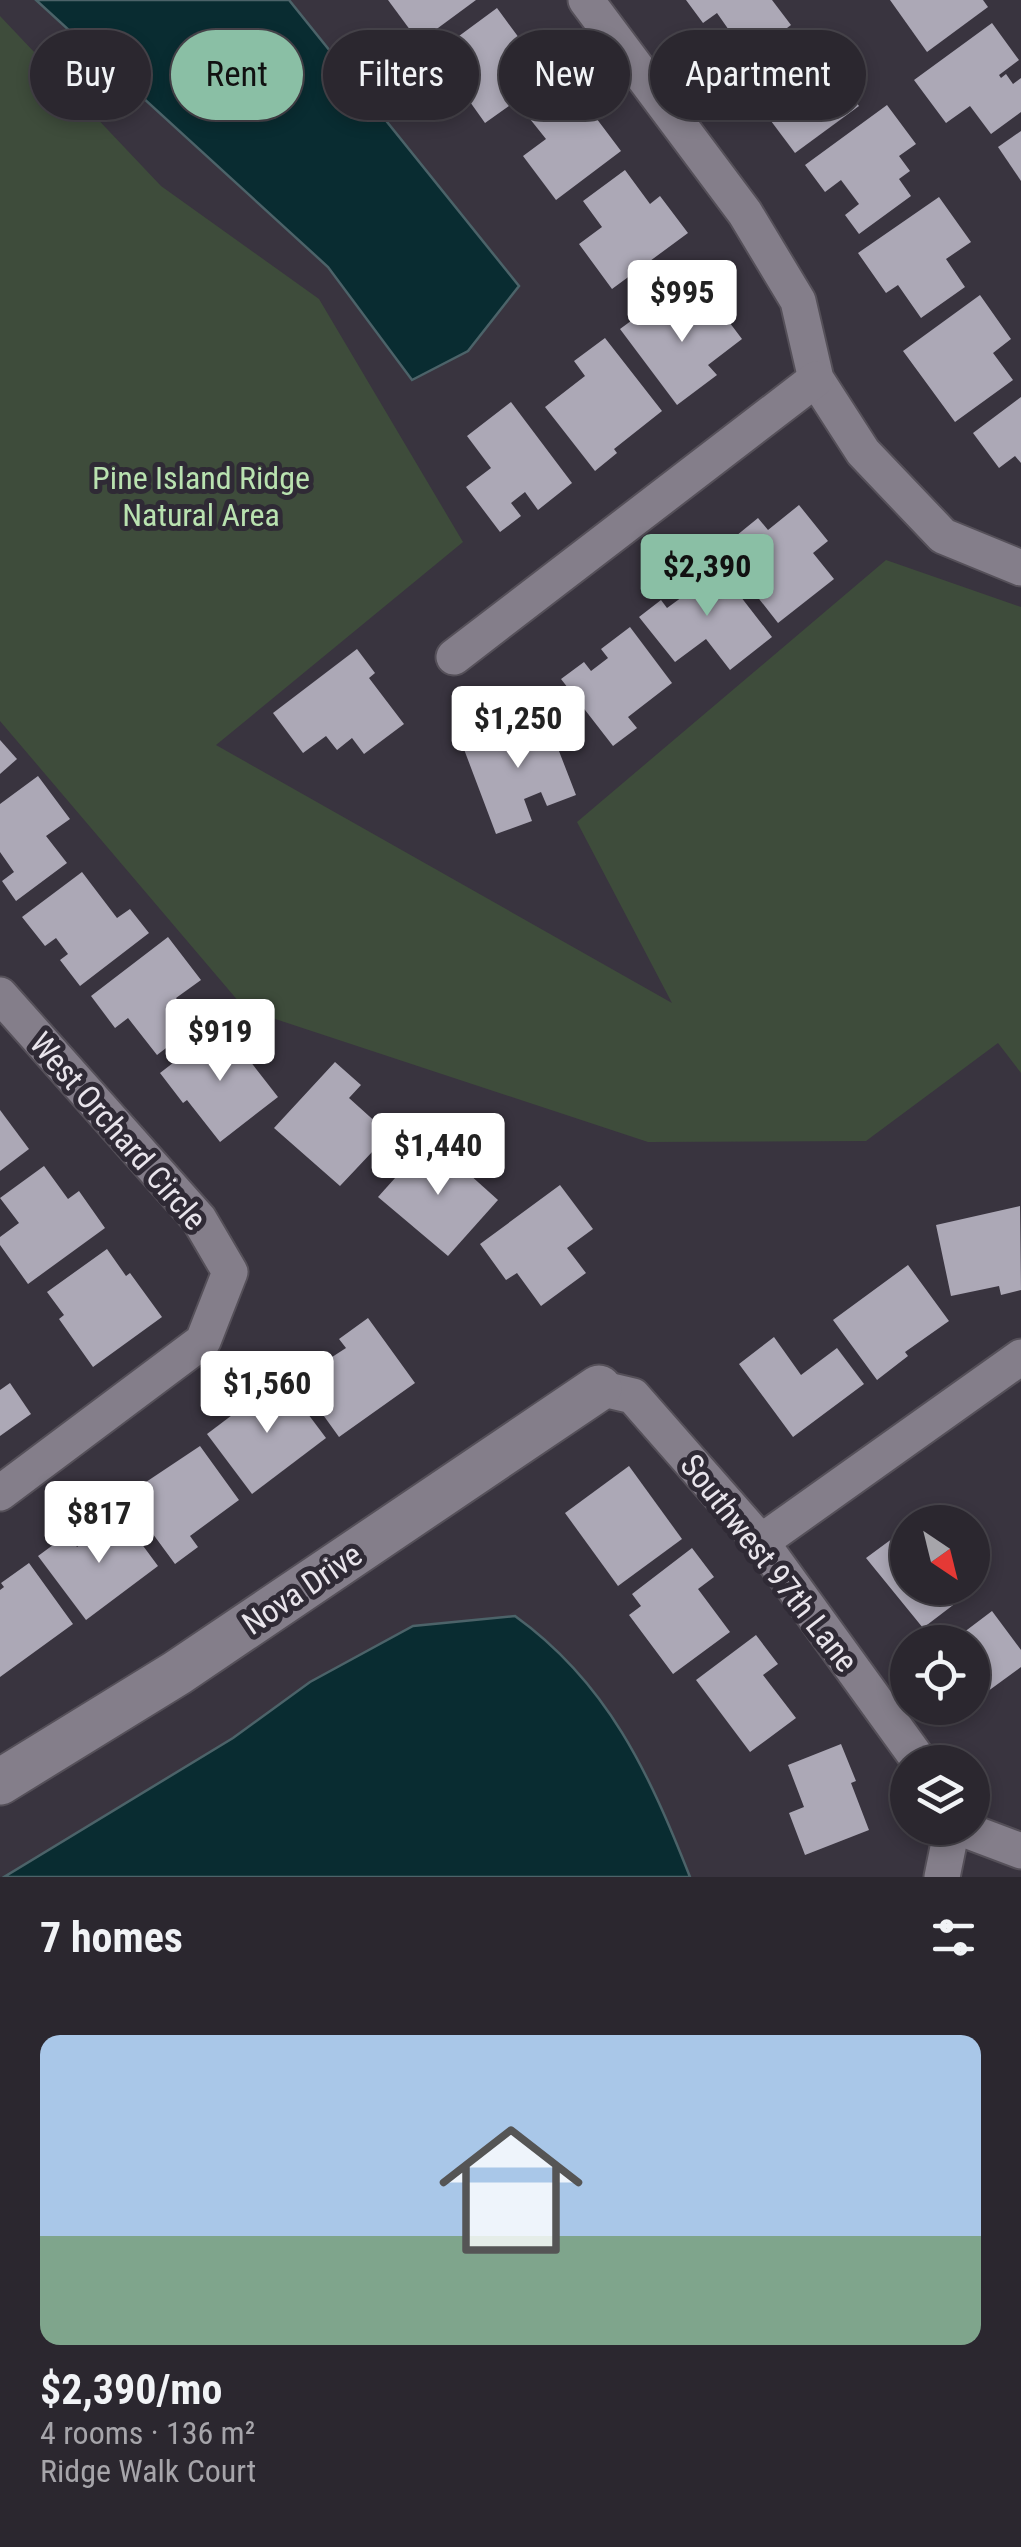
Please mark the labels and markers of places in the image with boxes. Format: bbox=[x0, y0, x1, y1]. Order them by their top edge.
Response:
pin: $995 bbox=[623, 260, 741, 345]
pin: $2,390 bbox=[626, 534, 788, 619]
pin: $1,250 bbox=[437, 686, 599, 771]
pin: $919 bbox=[161, 999, 279, 1084]
pin: $1,440 bbox=[357, 1113, 519, 1198]
pin: $1,560 bbox=[186, 1351, 348, 1436]
pin: $817 bbox=[40, 1481, 158, 1566]

